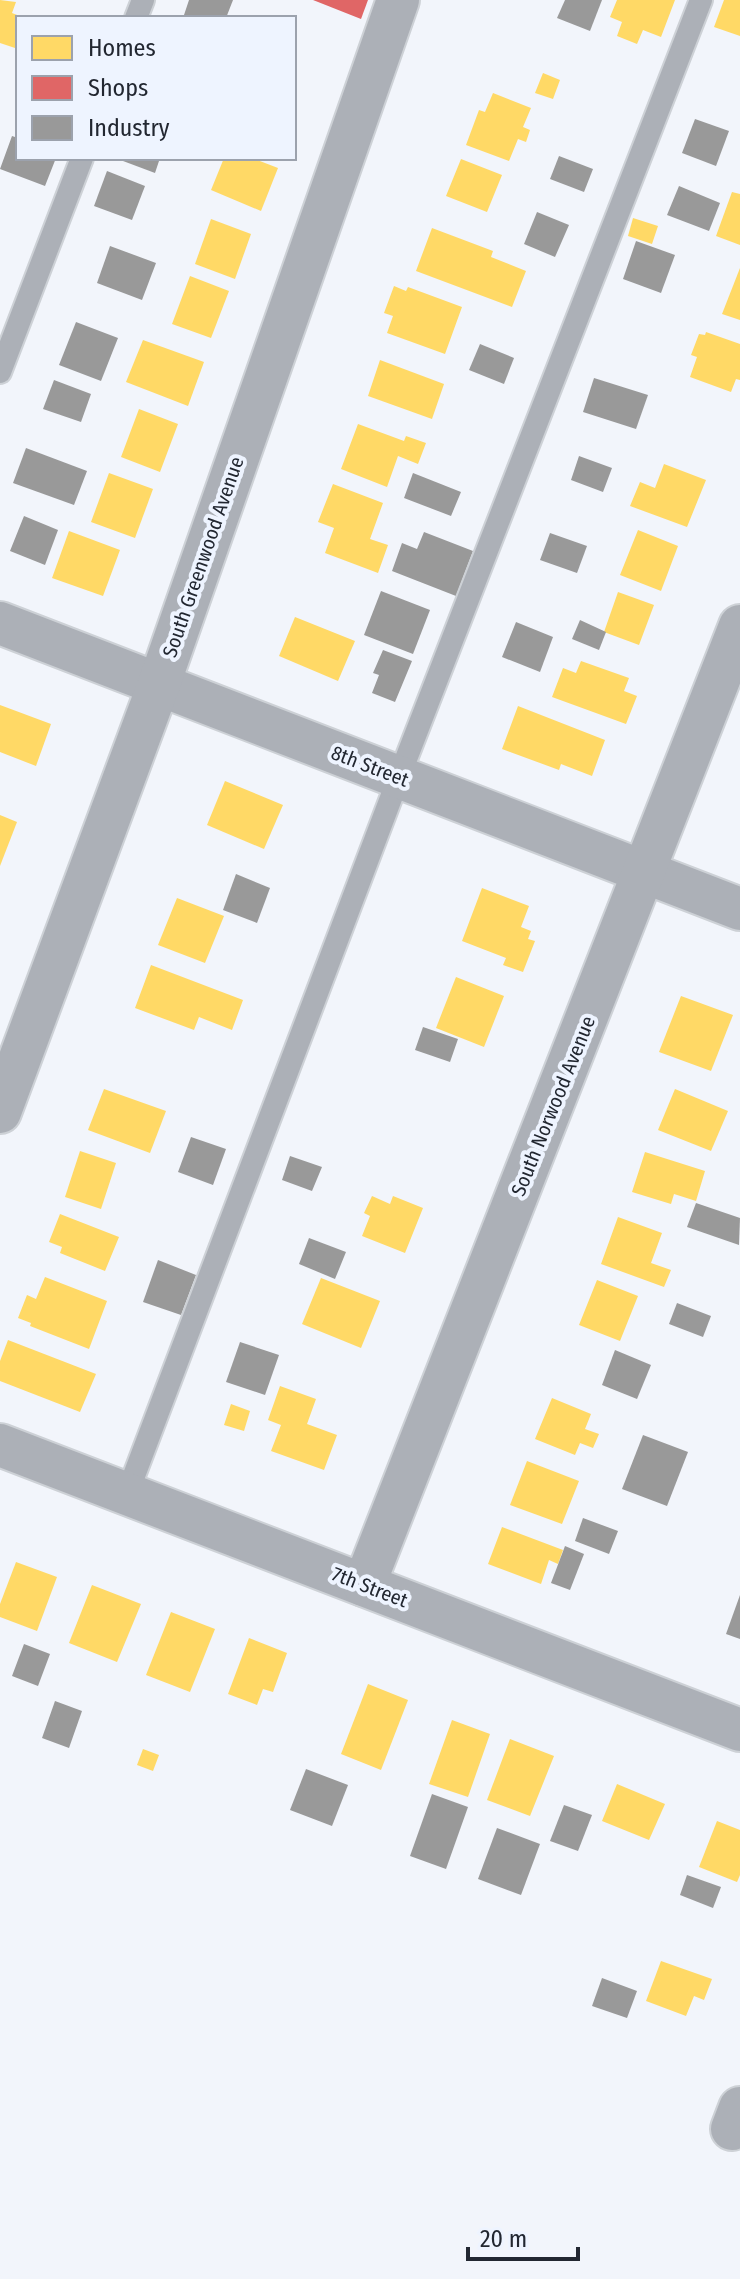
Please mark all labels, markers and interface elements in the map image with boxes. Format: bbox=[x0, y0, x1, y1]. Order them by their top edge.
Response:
legend bbox=[16, 16, 296, 160]
text: Homes bbox=[88, 34, 156, 62]
text: Shops bbox=[88, 74, 148, 102]
text: Industry bbox=[88, 114, 170, 142]
street label: South Greenwood Avenue bbox=[157, 454, 249, 660]
street label: 8th Street bbox=[328, 740, 413, 792]
street label: South Norwood Avenue bbox=[506, 1013, 600, 1199]
street label: 7th Street bbox=[329, 1562, 412, 1613]
scale bar bbox=[468, 2211, 578, 2261]
text: 20 m bbox=[480, 2225, 527, 2253]

